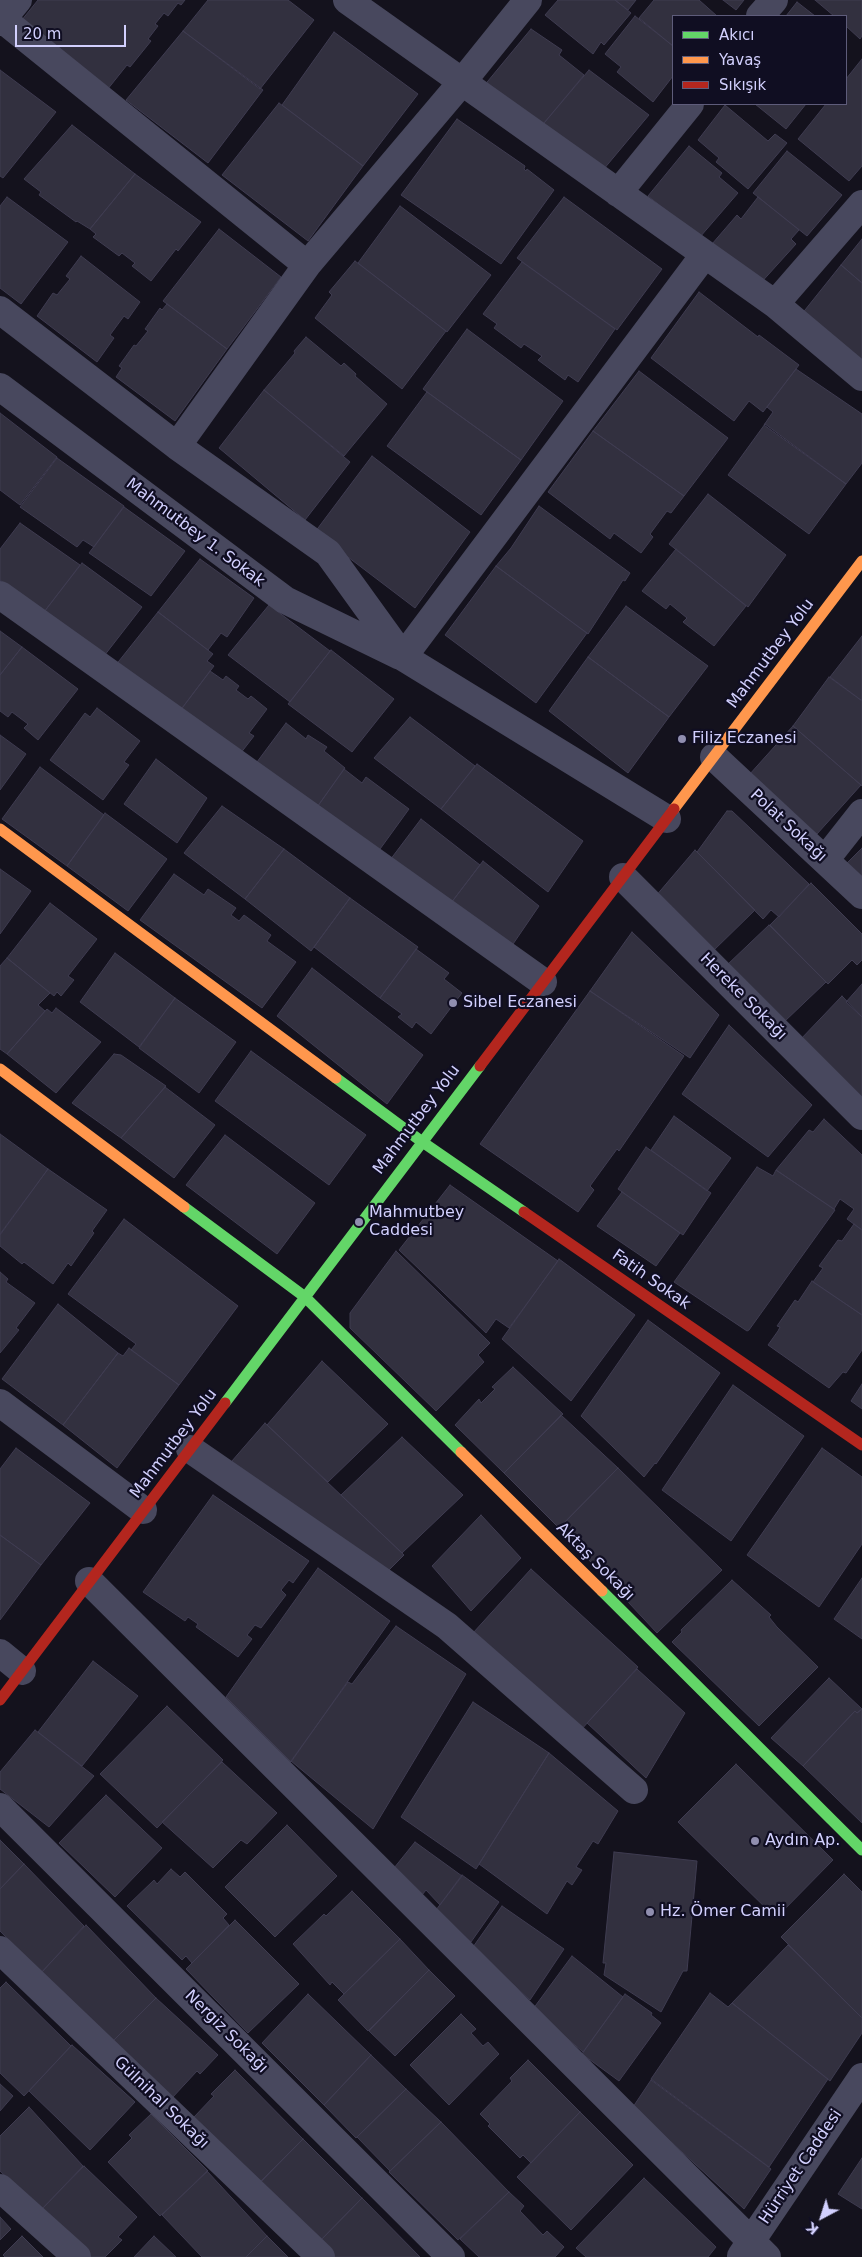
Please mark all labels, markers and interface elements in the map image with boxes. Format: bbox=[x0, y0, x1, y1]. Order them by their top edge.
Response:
scale bar bbox=[18, 15, 129, 47]
legend bbox=[672, 15, 847, 105]
text: 20 m bbox=[23, 25, 61, 43]
text: Akıcı bbox=[719, 26, 755, 44]
text: Yavaş bbox=[719, 51, 761, 69]
text: Sıkışık bbox=[719, 76, 766, 94]
street label: Mahmutbey 1. Sokak bbox=[122, 475, 268, 591]
street label: Mahmutbey Yolu bbox=[724, 595, 818, 713]
place label: Filiz Eczanesi bbox=[692, 729, 797, 749]
marker: Filiz Eczanesi bbox=[676, 733, 688, 745]
street label: Polat Sokağı bbox=[746, 786, 830, 866]
street label: Hereke Sokağı bbox=[696, 950, 790, 1044]
place label: Sibel Eczanesi bbox=[463, 993, 577, 1013]
marker: Sibel Eczanesi bbox=[447, 997, 459, 1009]
street label: Mahmutbey Yolu bbox=[370, 1061, 464, 1179]
place label: Mahmutbey Caddesi bbox=[369, 1203, 464, 1241]
marker: Mahmutbey Caddesi bbox=[353, 1216, 365, 1228]
street label: Fatih Sokak bbox=[608, 1246, 694, 1314]
street label: Mahmutbey Yolu bbox=[127, 1385, 221, 1503]
street label: Aktaş Sokağı bbox=[552, 1519, 638, 1605]
place label: Aydın Ap. bbox=[765, 1831, 840, 1851]
marker: Aydın Ap. bbox=[749, 1835, 761, 1847]
place label: Hz. Ömer Camii bbox=[660, 1902, 786, 1922]
marker: Hz. Ömer Camii bbox=[644, 1906, 656, 1918]
street label: Nergiz Sokağı bbox=[180, 1986, 272, 2078]
street label: Gülnihal Sokağı bbox=[110, 2053, 212, 2153]
street label: Hürriyet Caddesi bbox=[756, 2106, 846, 2228]
north arrow bbox=[797, 2192, 847, 2242]
text: K bbox=[803, 2219, 822, 2238]

